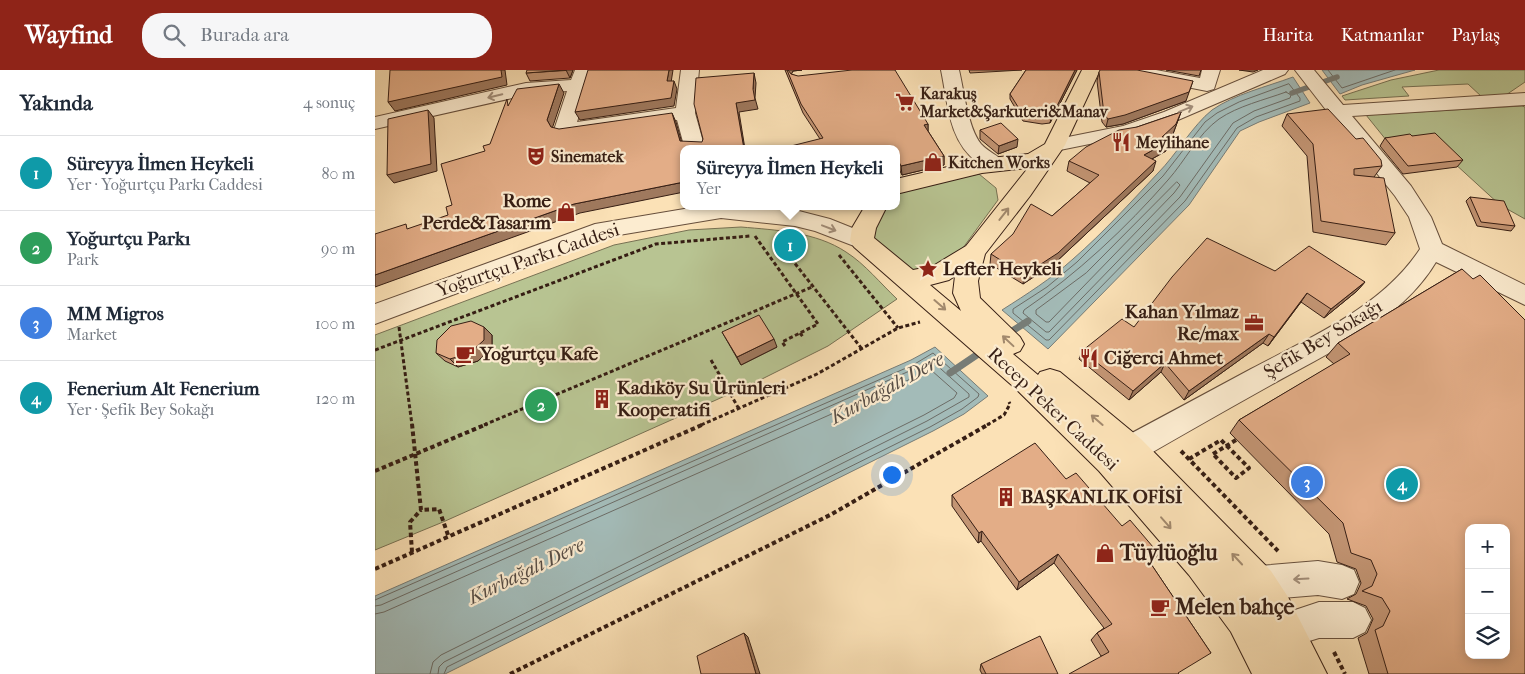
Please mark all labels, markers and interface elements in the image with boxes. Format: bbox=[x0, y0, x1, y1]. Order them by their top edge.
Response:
search box bbox=[142, 13, 492, 58]
text: Wayfind bbox=[25, 21, 112, 49]
icon: search bbox=[160, 21, 188, 49]
text: Burada ara bbox=[200, 24, 289, 46]
text: Harita bbox=[1263, 25, 1313, 46]
text: Katmanlar bbox=[1341, 25, 1424, 46]
text: Paylaş bbox=[1452, 25, 1500, 46]
place label: Karakuş Market&Şarkuteri&Manav bbox=[919, 84, 1109, 122]
text: Yakında bbox=[20, 91, 93, 115]
supermarket icon: Karakuş Market&Şarkuteri&Manav bbox=[894, 91, 916, 113]
one-way arrow bbox=[487, 92, 503, 101]
text: 4 sonuç bbox=[303, 93, 355, 112]
one-way arrow bbox=[1179, 104, 1194, 113]
restaurant icon: Meylihane bbox=[1110, 131, 1132, 153]
place label: Meylihane bbox=[1135, 133, 1209, 153]
theatre icon: Sinematek bbox=[525, 145, 547, 167]
popup bbox=[680, 145, 900, 210]
place label: Sinematek bbox=[551, 147, 624, 166]
shop icon: Kitchen Works bbox=[922, 151, 944, 173]
text: Süreyya İlmen Heykeli bbox=[67, 153, 254, 175]
place label: Kitchen Works bbox=[948, 153, 1050, 172]
text: Süreyya İlmen Heykeli bbox=[697, 157, 883, 179]
text: 1 bbox=[33, 164, 39, 183]
text: 80 m bbox=[321, 164, 355, 183]
text: Yer · Yoğurtçu Parkı Caddesi bbox=[67, 175, 263, 194]
text: Yer bbox=[697, 179, 721, 198]
place label: Rome Perde&Tasarım bbox=[422, 190, 552, 234]
shop icon: Rome Perde&Tasarım bbox=[555, 201, 577, 223]
one-way arrow bbox=[999, 208, 1010, 221]
street label: Yoğurtçu Parkı Caddesi bbox=[433, 218, 623, 302]
one-way arrow bbox=[821, 224, 837, 233]
pin: 1 bbox=[774, 226, 806, 264]
text: Yoğurtçu Parkı bbox=[67, 228, 190, 250]
text: 2 bbox=[32, 239, 40, 258]
text: 90 m bbox=[321, 239, 355, 258]
text: Park bbox=[67, 250, 99, 269]
place icon: Lefter Heykeli bbox=[917, 258, 939, 280]
place label: Lefter Heykeli bbox=[943, 258, 1062, 280]
street label: Şefik Bey Sokağı bbox=[1260, 295, 1387, 383]
one-way arrow bbox=[933, 300, 946, 311]
place label: Kahan Yılmaz Re/max bbox=[1125, 301, 1240, 345]
text: MM Migros bbox=[67, 303, 164, 325]
office icon: Kahan Yılmaz Re/max bbox=[1243, 312, 1265, 334]
text: 3 bbox=[33, 314, 39, 333]
text: 100 m bbox=[315, 314, 355, 333]
text: Market bbox=[67, 325, 117, 344]
one-way arrow bbox=[1002, 335, 1015, 347]
cafe icon: Yoğurtçu Kafe bbox=[454, 343, 476, 365]
place label: Yoğurtçu Kafe bbox=[479, 343, 599, 365]
street label: Recep Peker Caddesi bbox=[983, 343, 1123, 476]
water label: Kurbağalı Dere bbox=[824, 347, 949, 430]
restaurant icon: Ciğerci Ahmet bbox=[1078, 347, 1100, 369]
place label: Ciğerci Ahmet bbox=[1104, 347, 1223, 369]
place label: Kadıköy Su Ürünleri Kooperatifi bbox=[617, 376, 786, 421]
text: Fenerium Alt Fenerium bbox=[67, 378, 260, 400]
pin: 2 bbox=[525, 386, 557, 424]
building icon: Kadıköy Su Ürünleri Kooperatifi bbox=[591, 388, 613, 410]
text: 4 bbox=[31, 389, 41, 408]
text: 120 m bbox=[316, 389, 355, 408]
text: Yer · Şefik Bey Sokağı bbox=[67, 400, 214, 419]
one-way arrow bbox=[1091, 415, 1104, 426]
your location bbox=[879, 462, 905, 488]
pin: 3 bbox=[1291, 463, 1323, 501]
pin: 4 bbox=[1386, 465, 1418, 503]
place label: BAŞKANLIK OFİSİ bbox=[1021, 485, 1183, 508]
building icon: BAŞKANLIK OFİSİ bbox=[995, 486, 1017, 508]
one-way arrow bbox=[1160, 517, 1172, 530]
map controls bbox=[1465, 524, 1510, 659]
button: + bbox=[1465, 524, 1510, 569]
water label: Kurbağalı Dere bbox=[462, 533, 589, 610]
place label: Tüylüoğlu bbox=[1119, 540, 1218, 566]
shop icon: Tüylüoğlu bbox=[1094, 542, 1116, 564]
one-way arrow bbox=[1231, 553, 1243, 565]
button: − bbox=[1465, 569, 1510, 614]
one-way arrow bbox=[1293, 575, 1309, 584]
place label: Melen bahçe bbox=[1174, 594, 1295, 620]
cafe icon: Melen bahçe bbox=[1149, 596, 1171, 618]
button: layers bbox=[1465, 614, 1510, 659]

